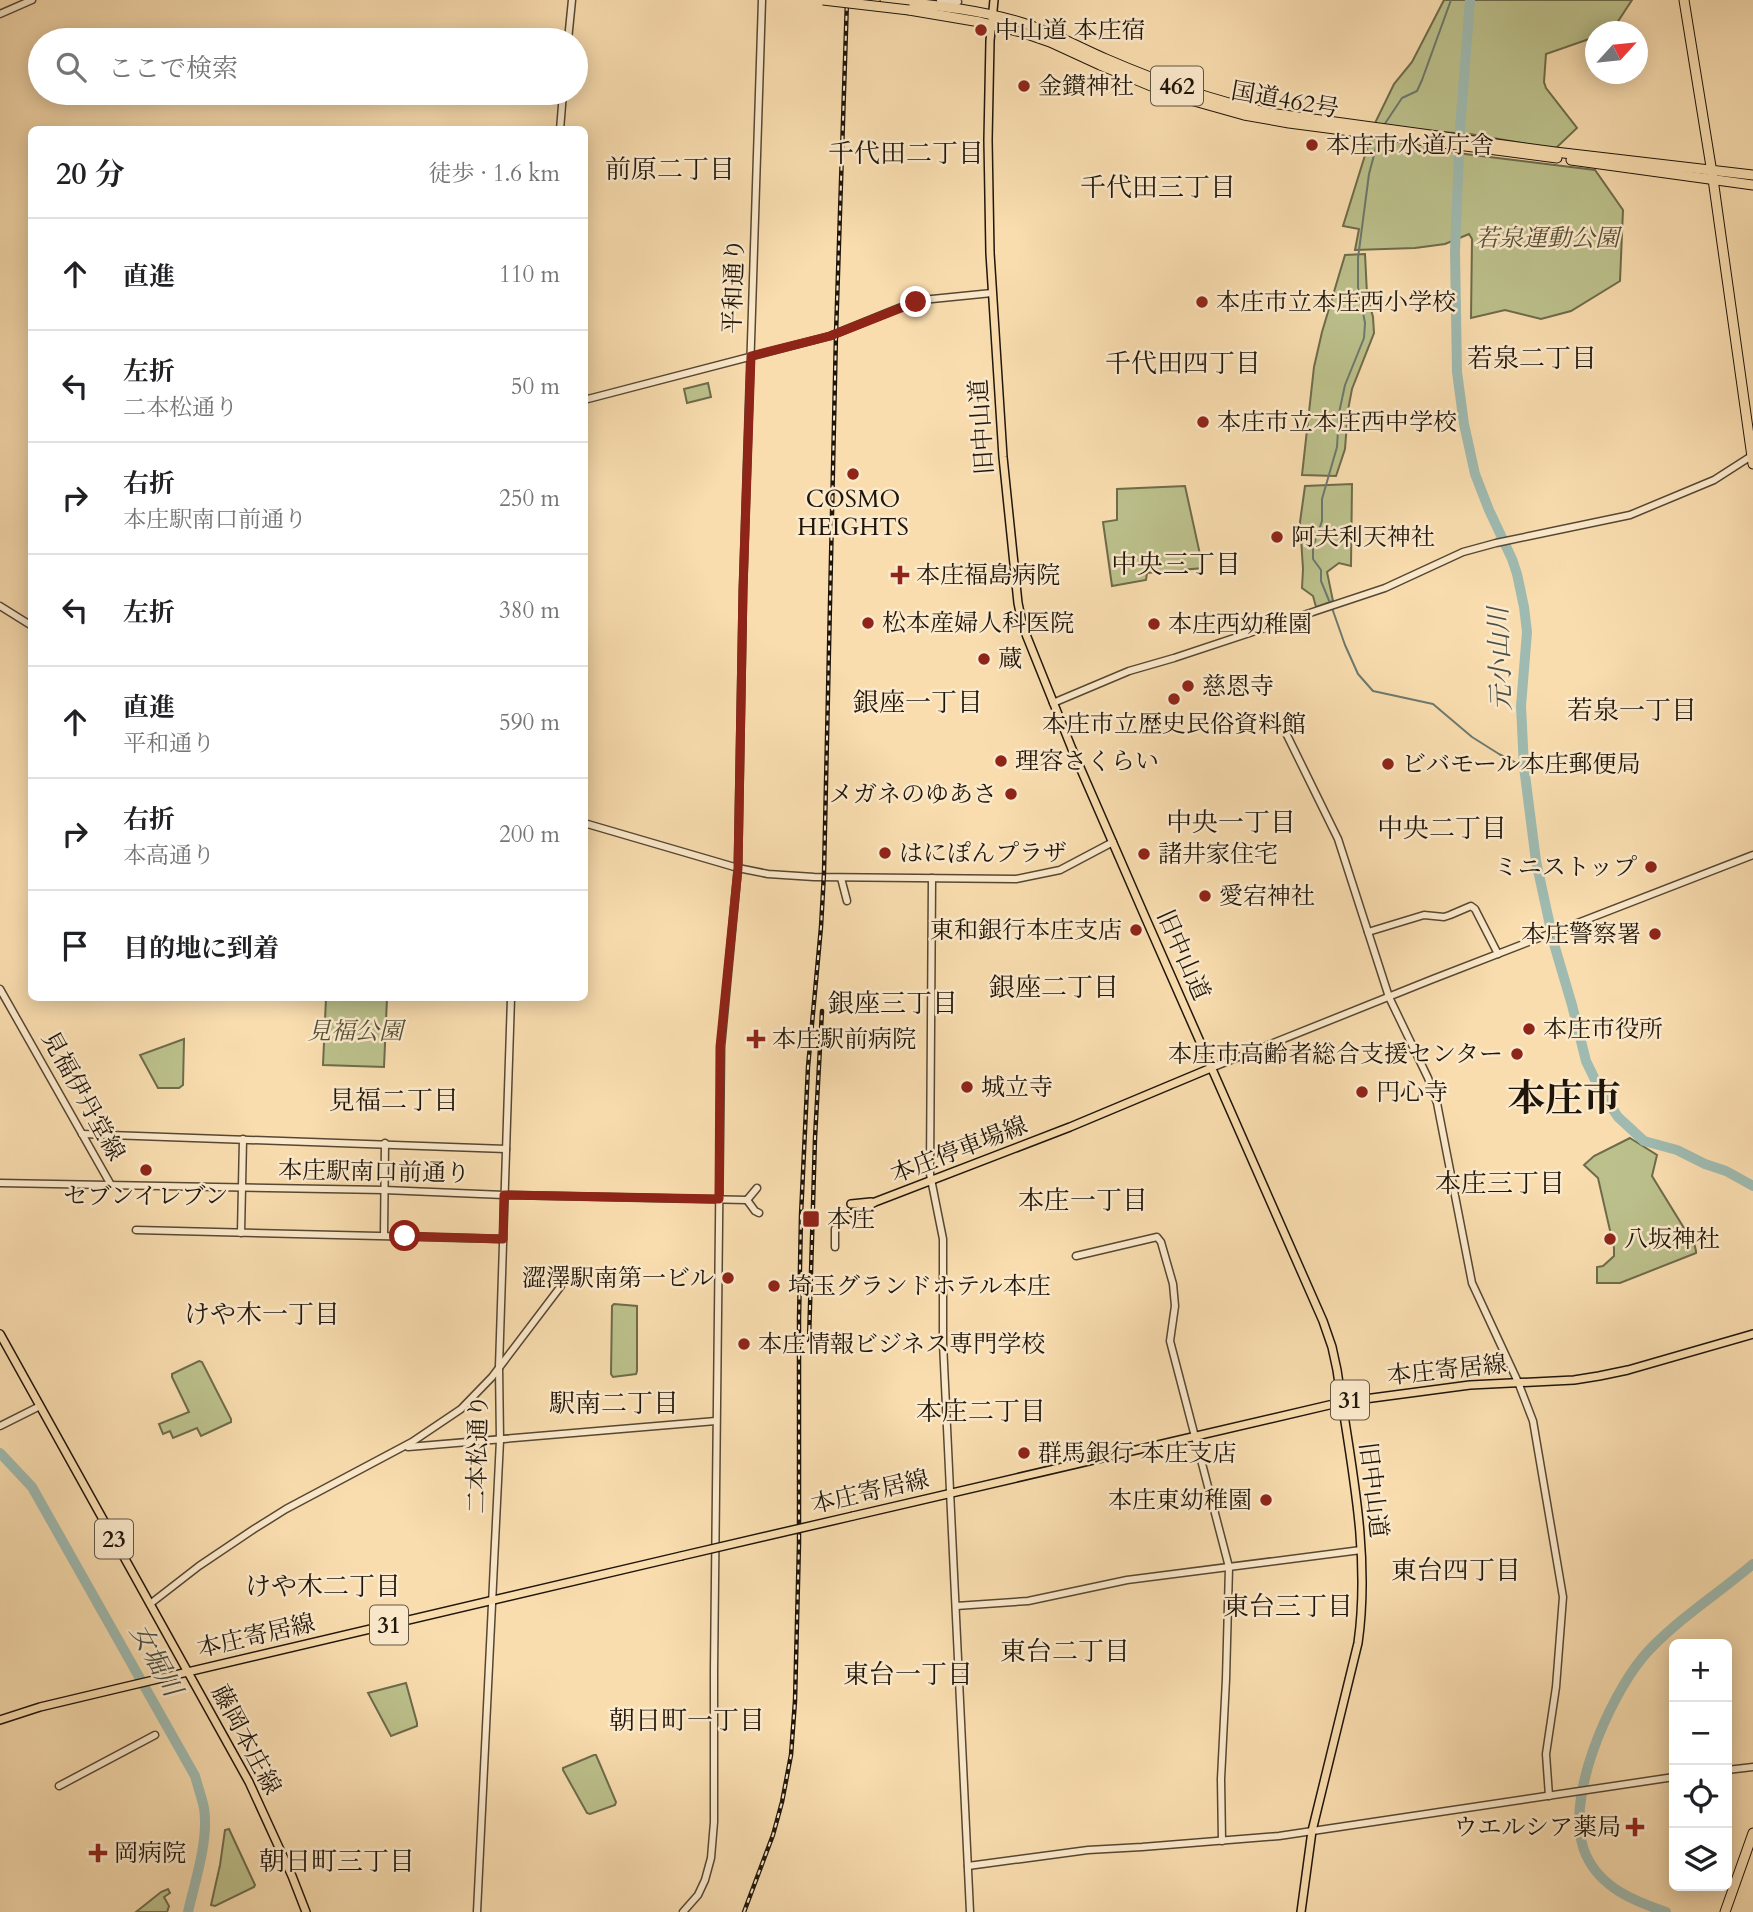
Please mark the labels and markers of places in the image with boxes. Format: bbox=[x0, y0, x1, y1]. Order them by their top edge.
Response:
place label: 中山道 本庄宿 bbox=[995, 14, 1145, 47]
marker: 中山道 本庄宿 bbox=[973, 22, 989, 38]
place label: 金鑚神社 bbox=[1038, 70, 1134, 103]
marker: 金鑚神社 bbox=[1016, 78, 1032, 94]
place label: 本庄市水道庁舎 bbox=[1326, 129, 1494, 162]
marker: 本庄市水道庁舎 bbox=[1304, 137, 1320, 153]
place label: 本庄市立本庄西小学校 bbox=[1216, 286, 1456, 319]
marker: 本庄市立本庄西小学校 bbox=[1194, 294, 1210, 310]
place label: 本庄市立本庄西中学校 bbox=[1217, 406, 1457, 439]
marker: 本庄市立本庄西中学校 bbox=[1195, 414, 1211, 430]
marker: COSMO HEIGHTS bbox=[845, 466, 861, 482]
place label: COSMO HEIGHTS bbox=[797, 483, 909, 544]
place label: 阿夫利天神社 bbox=[1291, 521, 1435, 554]
marker: 阿夫利天神社 bbox=[1269, 529, 1285, 545]
place label: 本庄福島病院 bbox=[916, 559, 1060, 592]
marker: 本庄福島病院 bbox=[890, 565, 910, 585]
place label: 松本産婦人科医院 bbox=[882, 607, 1074, 640]
place label: 本庄西幼稚園 bbox=[1168, 608, 1312, 641]
marker: 松本産婦人科医院 bbox=[860, 615, 876, 631]
marker: 本庄西幼稚園 bbox=[1146, 616, 1162, 632]
place label: 蔵 bbox=[998, 643, 1022, 676]
marker: 蔵 bbox=[976, 651, 992, 667]
place label: 慈恩寺 bbox=[1202, 670, 1274, 703]
marker: 慈恩寺 bbox=[1180, 678, 1196, 694]
marker: 本庄市立歴史民俗資料館 bbox=[1166, 691, 1182, 707]
place label: 本庄市立歴史民俗資料館 bbox=[1042, 708, 1306, 741]
place label: 理容さくらい bbox=[1015, 745, 1159, 778]
place label: ビバモール本庄郵便局 bbox=[1402, 748, 1641, 781]
marker: 理容さくらい bbox=[993, 753, 1009, 769]
marker: ビバモール本庄郵便局 bbox=[1380, 756, 1396, 772]
place label: メガネのゆあさ bbox=[829, 778, 997, 811]
marker: メガネのゆあさ bbox=[1003, 786, 1019, 802]
place label: はにぽんプラザ bbox=[899, 837, 1067, 870]
place label: 諸井家住宅 bbox=[1158, 838, 1278, 871]
marker: はにぽんプラザ bbox=[877, 845, 893, 861]
marker: 諸井家住宅 bbox=[1136, 846, 1152, 862]
place label: ミニストップ bbox=[1494, 851, 1637, 884]
marker: ミニストップ bbox=[1643, 859, 1659, 875]
place label: 愛宕神社 bbox=[1219, 880, 1315, 913]
marker: 愛宕神社 bbox=[1197, 888, 1213, 904]
place label: 東和銀行本庄支店 bbox=[930, 914, 1122, 947]
place label: 本庄警察署 bbox=[1521, 918, 1641, 951]
marker: 東和銀行本庄支店 bbox=[1128, 922, 1144, 938]
marker: 本庄警察署 bbox=[1647, 926, 1663, 942]
place label: 本庄市役所 bbox=[1543, 1013, 1663, 1046]
marker: 本庄市役所 bbox=[1521, 1021, 1537, 1037]
place label: 本庄駅前病院 bbox=[772, 1023, 916, 1056]
marker: 本庄駅前病院 bbox=[746, 1029, 766, 1049]
place label: 本庄市高齢者総合支援センター bbox=[1168, 1038, 1503, 1071]
marker: 本庄市高齢者総合支援センター bbox=[1509, 1046, 1525, 1062]
place label: 城立寺 bbox=[981, 1071, 1053, 1104]
place label: 円心寺 bbox=[1376, 1076, 1448, 1109]
marker: 城立寺 bbox=[959, 1079, 975, 1095]
marker: 円心寺 bbox=[1354, 1084, 1370, 1100]
marker: セブンイレブン bbox=[138, 1162, 154, 1178]
place label: セブンイレブン bbox=[64, 1180, 228, 1213]
place label: 本庄 bbox=[827, 1203, 875, 1236]
marker: 本庄 bbox=[801, 1209, 821, 1229]
place label: 八坂神社 bbox=[1624, 1223, 1720, 1256]
marker: 八坂神社 bbox=[1602, 1231, 1618, 1247]
place label: 澀澤駅南第一ビル bbox=[522, 1262, 714, 1295]
marker: 澀澤駅南第一ビル bbox=[720, 1270, 736, 1286]
place label: 埼玉グランドホテル本庄 bbox=[788, 1270, 1051, 1303]
marker: 埼玉グランドホテル本庄 bbox=[766, 1278, 782, 1294]
place label: 本庄情報ビジネス専門学校 bbox=[758, 1328, 1045, 1361]
marker: 本庄情報ビジネス専門学校 bbox=[736, 1336, 752, 1352]
place label: 群馬銀行 本庄支店 bbox=[1038, 1437, 1236, 1470]
marker: 群馬銀行 本庄支店 bbox=[1016, 1445, 1032, 1461]
place label: 本庄東幼稚園 bbox=[1108, 1484, 1252, 1517]
marker: 本庄東幼稚園 bbox=[1258, 1492, 1274, 1508]
place label: ウエルシア薬局 bbox=[1454, 1811, 1621, 1844]
marker: ウエルシア薬局 bbox=[1627, 1819, 1643, 1835]
place label: 岡病院 bbox=[114, 1837, 186, 1870]
marker: 岡病院 bbox=[88, 1843, 108, 1863]

